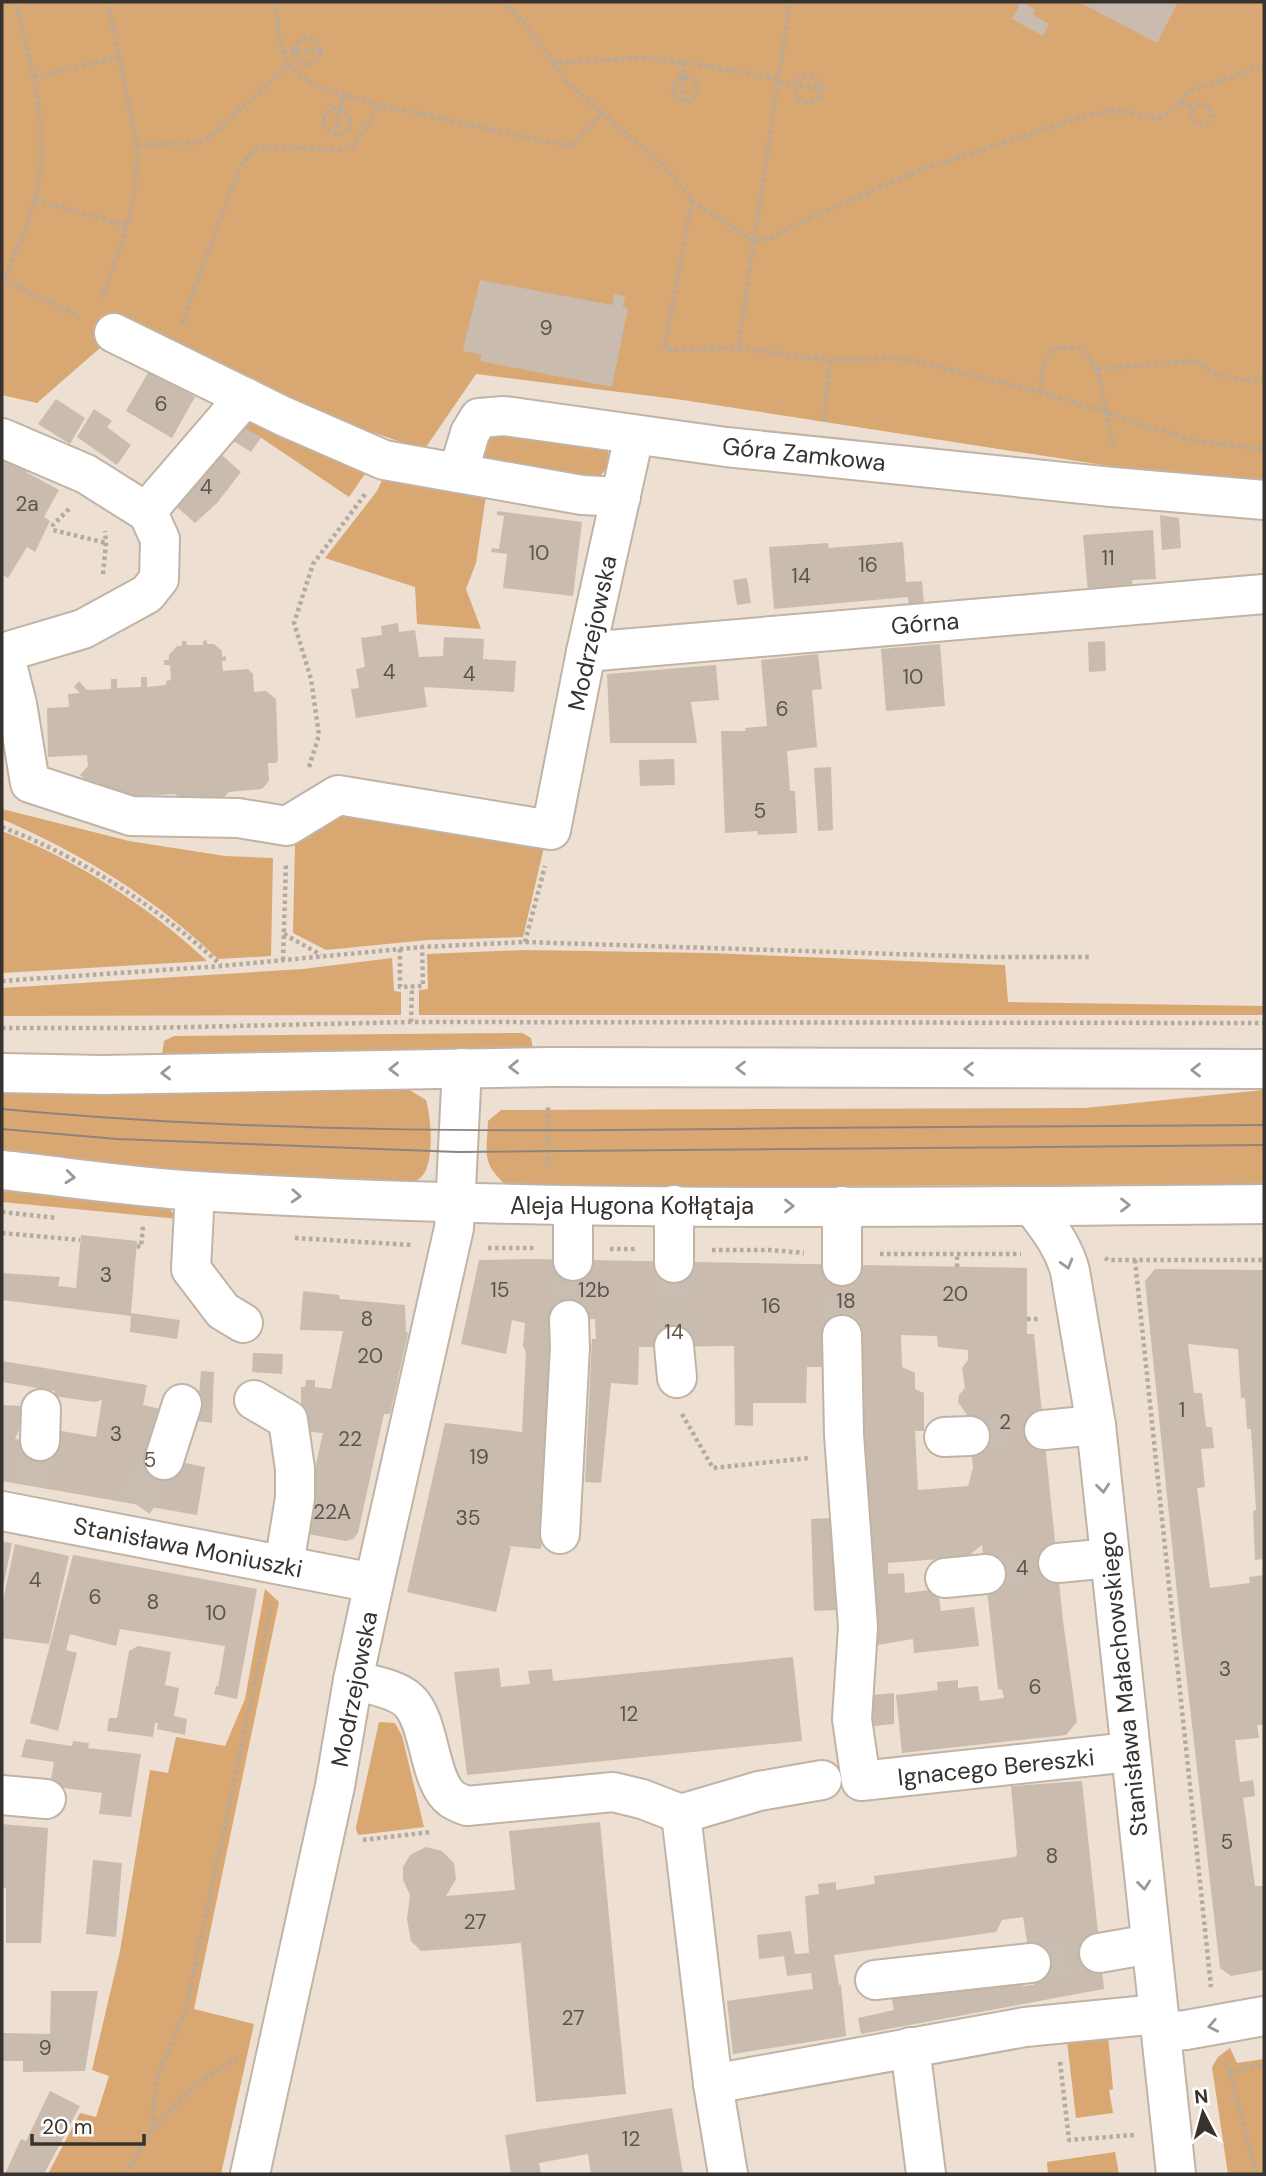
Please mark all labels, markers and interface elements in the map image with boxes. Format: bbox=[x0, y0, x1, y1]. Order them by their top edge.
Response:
house number: 9 bbox=[539, 314, 553, 342]
house number: 6 bbox=[154, 390, 168, 418]
street label: Góra Zamkowa bbox=[721, 430, 887, 478]
house number: 4 bbox=[200, 473, 213, 501]
house number: 2a bbox=[15, 490, 39, 518]
house number: 10 bbox=[529, 539, 549, 567]
house number: 11 bbox=[1101, 544, 1115, 572]
house number: 16 bbox=[858, 551, 878, 579]
street label: Modrzejowska bbox=[560, 553, 624, 713]
house number: 14 bbox=[791, 562, 811, 590]
street label: Górna bbox=[890, 605, 960, 641]
house number: 4 bbox=[383, 658, 396, 686]
house number: 4 bbox=[463, 660, 476, 688]
house number: 10 bbox=[903, 663, 923, 691]
house number: 6 bbox=[775, 695, 789, 723]
house number: 5 bbox=[754, 797, 766, 825]
one-way arrow bbox=[508, 1059, 518, 1075]
one-way arrow bbox=[735, 1060, 746, 1076]
one-way arrow bbox=[388, 1061, 398, 1077]
one-way arrow bbox=[963, 1061, 973, 1077]
one-way arrow bbox=[1190, 1062, 1201, 1078]
one-way arrow bbox=[160, 1065, 171, 1080]
one-way arrow bbox=[64, 1170, 75, 1185]
one-way arrow bbox=[291, 1188, 302, 1203]
street label: Aleja Hugona Kołłątaja bbox=[510, 1190, 754, 1221]
one-way arrow bbox=[1120, 1197, 1131, 1213]
one-way arrow bbox=[784, 1198, 794, 1214]
one-way arrow bbox=[1059, 1257, 1074, 1269]
house number: 3 bbox=[100, 1261, 112, 1289]
house number: 15 bbox=[490, 1276, 510, 1304]
house number: 12b bbox=[578, 1276, 610, 1304]
house number: 20 bbox=[942, 1280, 968, 1308]
house number: 18 bbox=[836, 1287, 856, 1315]
house number: 16 bbox=[761, 1292, 781, 1320]
house number: 8 bbox=[361, 1305, 373, 1333]
house number: 14 bbox=[664, 1318, 684, 1346]
house number: 20 bbox=[357, 1342, 383, 1370]
house number: 1 bbox=[1179, 1396, 1185, 1424]
house number: 2 bbox=[999, 1408, 1011, 1436]
house number: 3 bbox=[110, 1420, 122, 1448]
house number: 22 bbox=[338, 1425, 362, 1453]
house number: 19 bbox=[469, 1443, 489, 1471]
house number: 5 bbox=[144, 1446, 156, 1474]
one-way arrow bbox=[1095, 1482, 1110, 1494]
house number: 22A bbox=[313, 1498, 351, 1526]
house number: 35 bbox=[455, 1504, 481, 1532]
street label: Stanisława Moniuszki bbox=[71, 1510, 305, 1584]
street label: Stanisława Małachowskiego bbox=[1092, 1530, 1154, 1838]
house number: 4 bbox=[1016, 1554, 1029, 1582]
house number: 4 bbox=[29, 1566, 42, 1594]
house number: 6 bbox=[88, 1583, 102, 1611]
house number: 8 bbox=[147, 1588, 159, 1616]
house number: 10 bbox=[206, 1599, 226, 1627]
street label: Modrzejowska bbox=[324, 1608, 384, 1770]
house number: 3 bbox=[1219, 1655, 1231, 1683]
house number: 6 bbox=[1028, 1673, 1042, 1701]
house number: 12 bbox=[620, 1700, 638, 1728]
street label: Ignacego Bereszki bbox=[896, 1741, 1096, 1793]
house number: 5 bbox=[1221, 1828, 1233, 1856]
house number: 8 bbox=[1046, 1842, 1058, 1870]
one-way arrow bbox=[1137, 1879, 1152, 1891]
house number: 27 bbox=[464, 1908, 486, 1936]
house number: 27 bbox=[562, 2004, 584, 2032]
one-way arrow bbox=[1207, 2017, 1219, 2032]
house number: 9 bbox=[38, 2034, 52, 2062]
north arrow bbox=[1168, 2078, 1238, 2148]
text: N bbox=[1193, 2083, 1209, 2110]
scale bar bbox=[32, 2102, 144, 2146]
text: 20 m bbox=[42, 2113, 93, 2141]
house number: 12 bbox=[622, 2125, 640, 2153]

